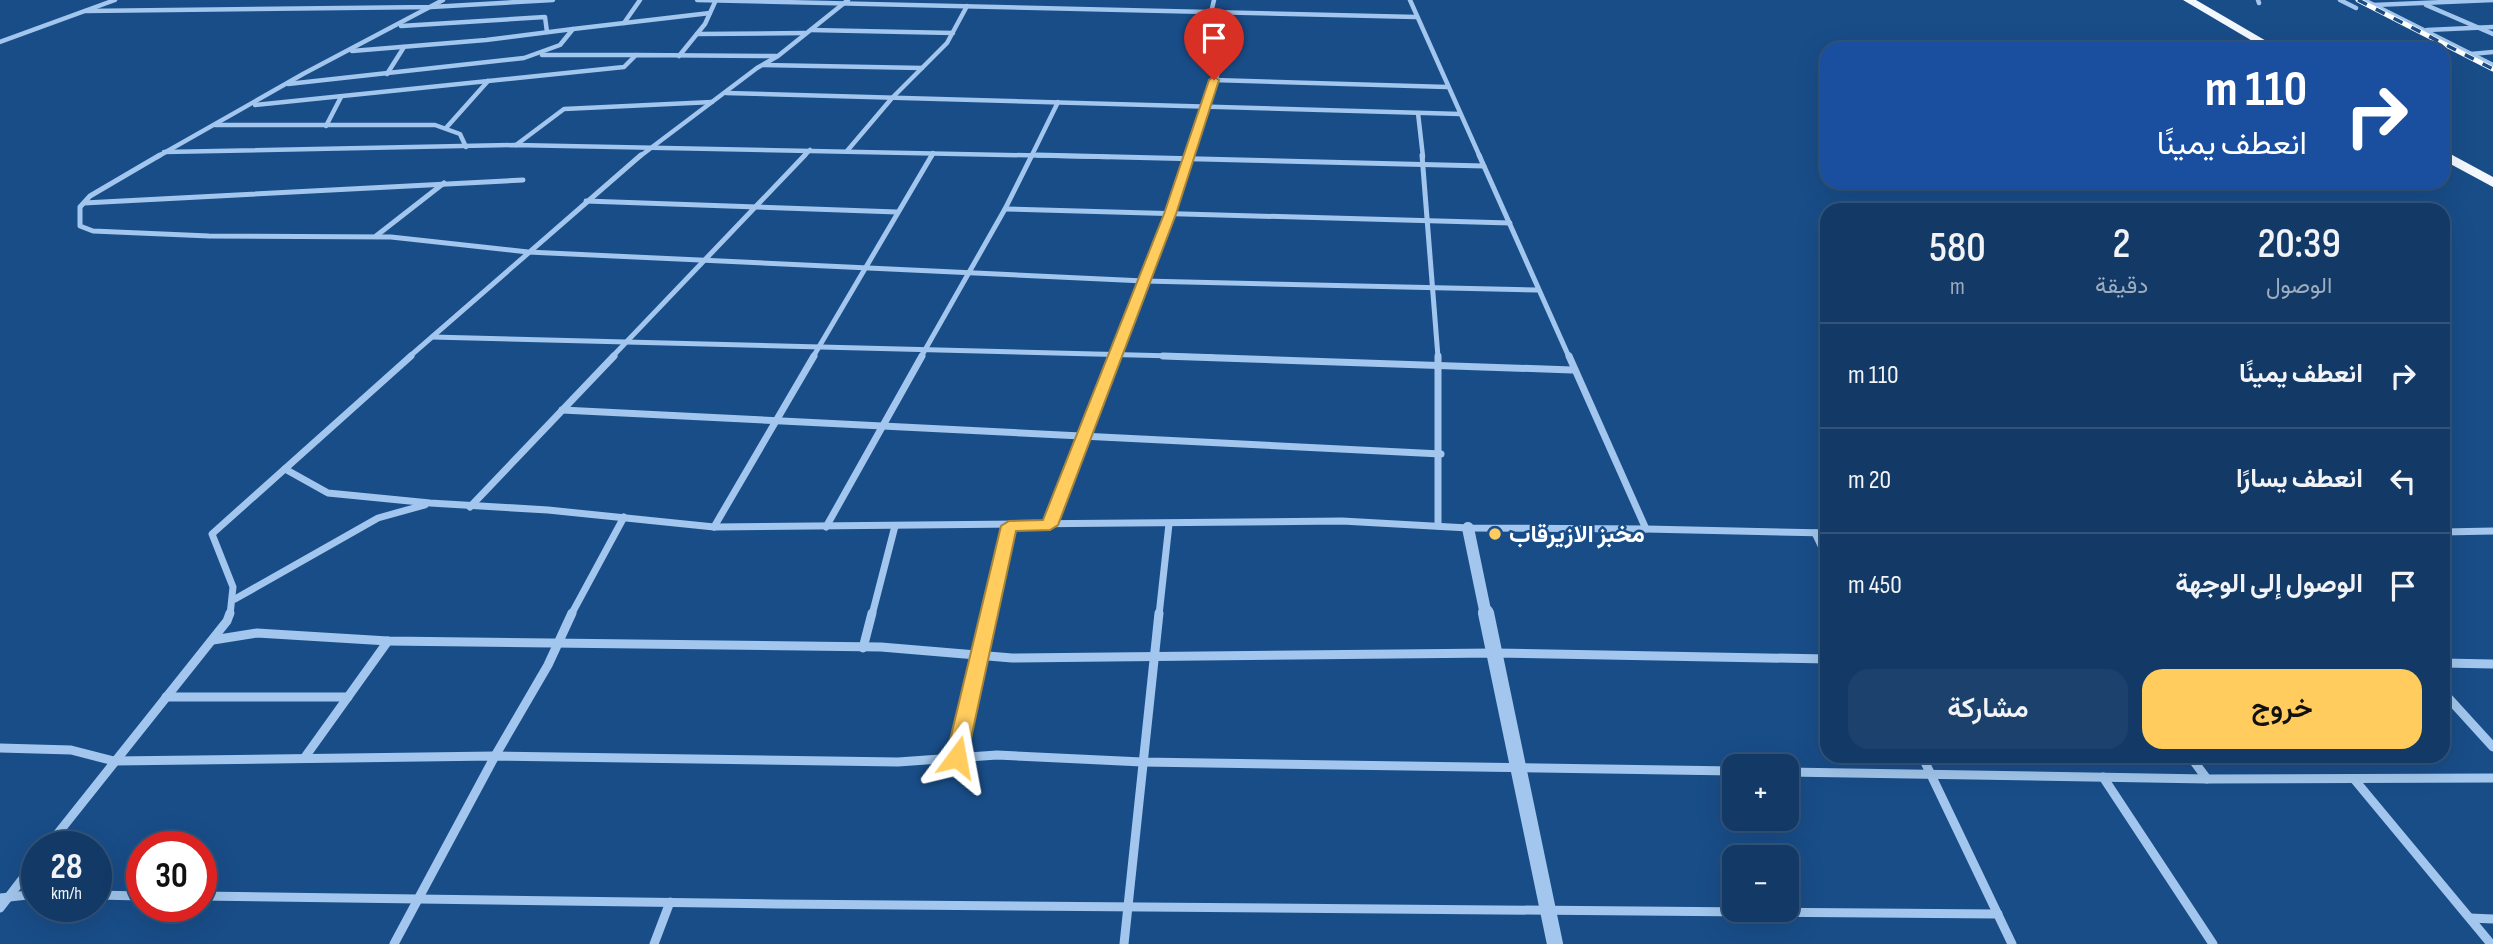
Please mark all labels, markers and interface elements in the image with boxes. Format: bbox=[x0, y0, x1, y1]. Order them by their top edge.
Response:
pin bbox=[1184, 8, 1244, 80]
icon: arrive bbox=[1195, 19, 1233, 57]
text: 110 m bbox=[2205, 61, 2307, 120]
icon: right bbox=[2331, 70, 2422, 161]
text: انعطف يمينًا bbox=[2157, 125, 2307, 164]
text: 2 bbox=[2113, 219, 2131, 270]
text: 20:39 bbox=[2257, 219, 2341, 270]
text: 580 bbox=[1929, 223, 1986, 274]
text: دقيقة bbox=[2095, 272, 2148, 300]
text: الوصول bbox=[2266, 272, 2332, 300]
text: m bbox=[1950, 273, 1965, 301]
icon: right bbox=[2384, 357, 2422, 395]
text: انعطف يمينًا bbox=[2239, 359, 2363, 390]
text: 110 m bbox=[1848, 360, 1899, 391]
icon: left bbox=[2384, 462, 2422, 500]
text: انعطف يسارًا bbox=[2236, 464, 2363, 495]
text: 20 m bbox=[1848, 465, 1891, 496]
place label: مخبز الازيرقاب bbox=[1509, 520, 1645, 549]
marker: مخبز الازيرقاب bbox=[1487, 526, 1503, 542]
icon: arrive bbox=[2384, 567, 2422, 605]
text: الوصول إلى الوجهة bbox=[2175, 569, 2363, 600]
text: 450 m bbox=[1848, 570, 1902, 601]
button: مشاركة bbox=[1848, 669, 2128, 749]
button: خروج bbox=[2142, 669, 2422, 749]
position arrow bbox=[920, 720, 994, 794]
map controls bbox=[1722, 754, 1799, 922]
button: + bbox=[1722, 754, 1799, 831]
speed limit sign: 30 bbox=[126, 831, 217, 922]
button: − bbox=[1722, 845, 1799, 922]
text: 28 bbox=[51, 846, 82, 889]
text: km/h bbox=[51, 883, 82, 904]

